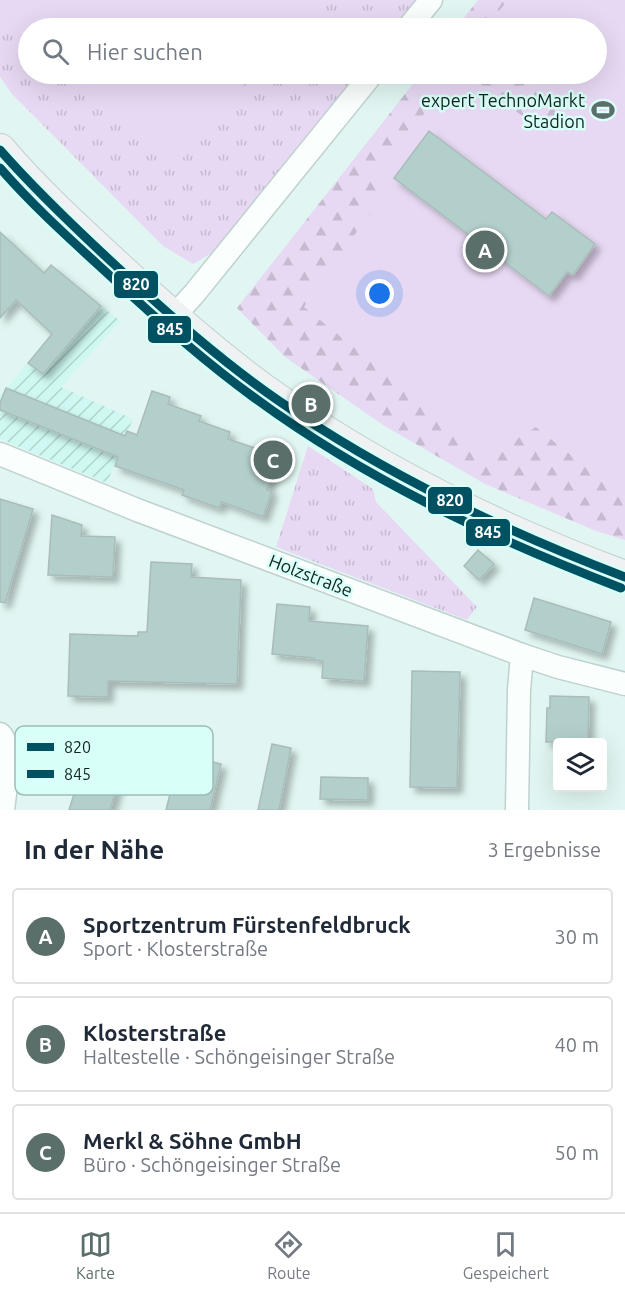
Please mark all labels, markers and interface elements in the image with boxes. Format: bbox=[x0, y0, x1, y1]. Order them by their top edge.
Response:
search box bbox=[18, 18, 607, 84]
icon: search bbox=[39, 35, 72, 68]
text: Hier suchen bbox=[87, 39, 203, 64]
place label: expert TechnoMarkt Stadion bbox=[421, 90, 585, 131]
sports icon: expert TechnoMarkt Stadion bbox=[590, 97, 616, 123]
pin: A bbox=[466, 228, 504, 272]
line badge: 820 bbox=[113, 270, 159, 299]
text: 820 bbox=[122, 275, 150, 293]
your location bbox=[365, 279, 394, 308]
line badge: 845 bbox=[147, 315, 192, 344]
text: 845 bbox=[156, 320, 184, 338]
pin: B bbox=[292, 382, 330, 426]
pin: C bbox=[254, 438, 292, 482]
line badge: 820 bbox=[427, 486, 473, 515]
text: 820 bbox=[436, 491, 464, 509]
line badge: 845 bbox=[465, 518, 511, 547]
text: 845 bbox=[474, 523, 502, 541]
street label: Holzstraße bbox=[266, 550, 356, 600]
legend bbox=[15, 726, 213, 795]
text: 820 bbox=[64, 738, 91, 756]
map controls bbox=[553, 738, 607, 792]
button: layers bbox=[553, 738, 607, 792]
text: 845 bbox=[64, 765, 91, 783]
text: In der Nähe bbox=[24, 835, 164, 864]
text: 3 Ergebnisse bbox=[487, 838, 601, 861]
text: Sportzentrum Fürstenfeldbruck bbox=[83, 912, 411, 937]
text: A bbox=[38, 925, 53, 948]
text: 30 m bbox=[555, 925, 599, 948]
text: Sport · Klosterstraße bbox=[83, 937, 268, 960]
text: Klosterstraße bbox=[83, 1020, 226, 1045]
text: B bbox=[39, 1033, 52, 1056]
text: 40 m bbox=[555, 1033, 599, 1056]
text: Haltestelle · Schöngeisinger Straße bbox=[83, 1045, 395, 1068]
text: Merkl & Söhne GmbH bbox=[83, 1128, 302, 1153]
text: C bbox=[39, 1141, 52, 1164]
text: 50 m bbox=[555, 1141, 599, 1164]
text: Büro · Schöngeisinger Straße bbox=[83, 1153, 341, 1176]
tab: Karte bbox=[76, 1228, 115, 1282]
tab: Route bbox=[267, 1228, 311, 1282]
tab: Gespeichert bbox=[463, 1228, 549, 1282]

